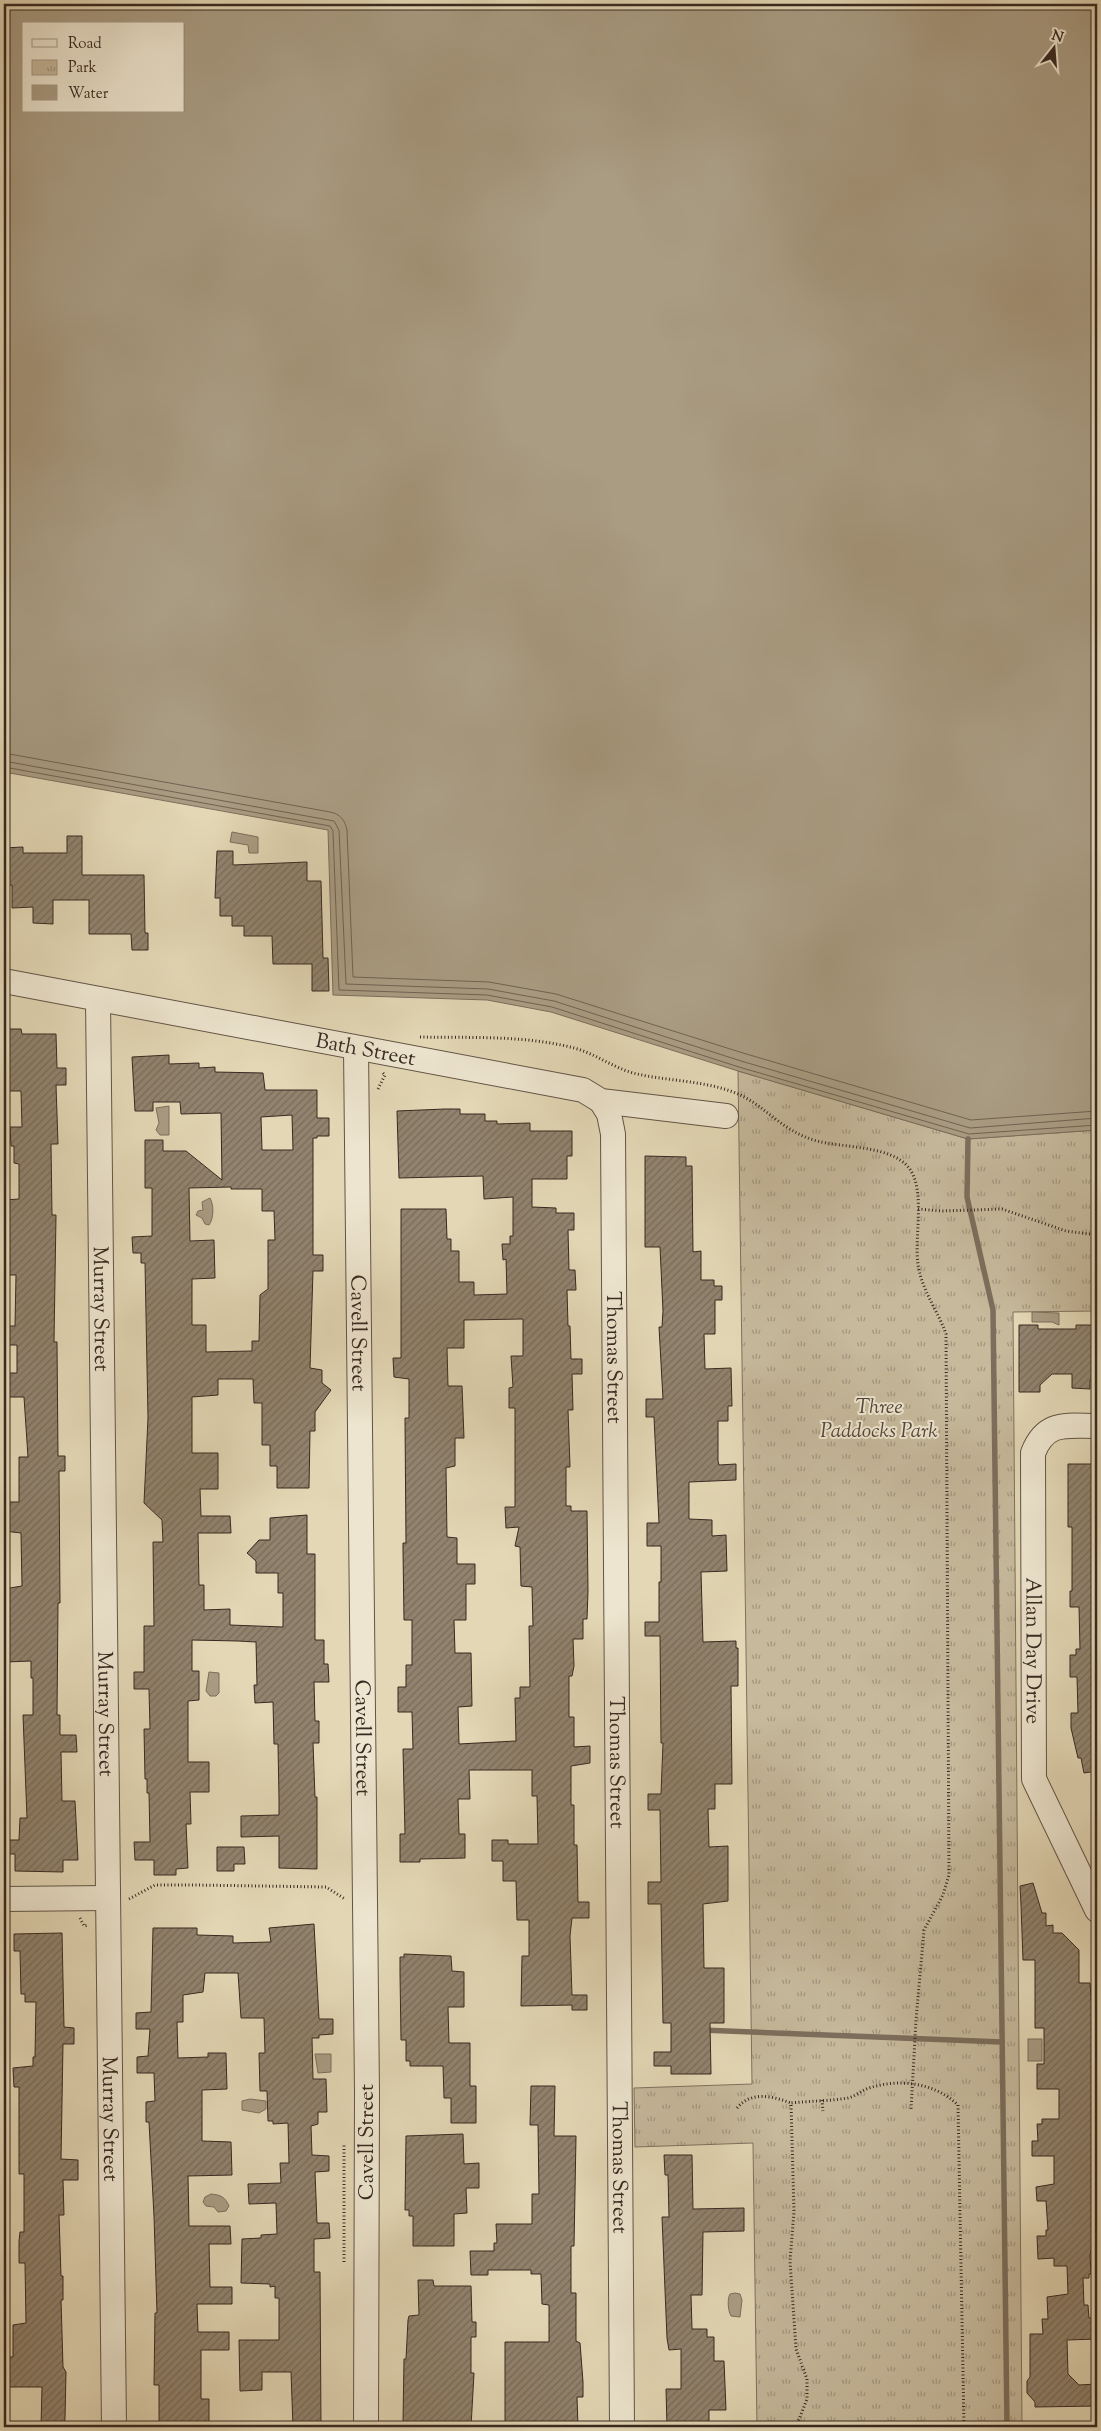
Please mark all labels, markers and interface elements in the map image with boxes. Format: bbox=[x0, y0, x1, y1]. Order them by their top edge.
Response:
legend bbox=[22, 22, 185, 112]
north arrow bbox=[1028, 22, 1078, 72]
text: N bbox=[1049, 26, 1065, 49]
text: Road bbox=[68, 34, 102, 55]
text: Park bbox=[68, 58, 97, 79]
text: Water bbox=[68, 84, 109, 105]
street label: Bath Street bbox=[313, 1027, 418, 1075]
street label: Murray Street bbox=[84, 1246, 115, 1372]
street label: Cavell Street bbox=[341, 1275, 373, 1391]
street label: Thomas Street bbox=[597, 1291, 628, 1424]
park label: Three Paddocks Park bbox=[820, 1393, 938, 1447]
street label: Allan Day Drive bbox=[1016, 1577, 1047, 1724]
street label: Murray Street bbox=[88, 1651, 120, 1777]
street label: Cavell Street bbox=[346, 1680, 377, 1796]
street label: Thomas Street bbox=[600, 1696, 631, 1829]
street label: Murray Street bbox=[93, 2056, 124, 2182]
street label: Cavell Street bbox=[353, 2084, 383, 2200]
street label: Thomas Street bbox=[603, 2101, 634, 2234]

